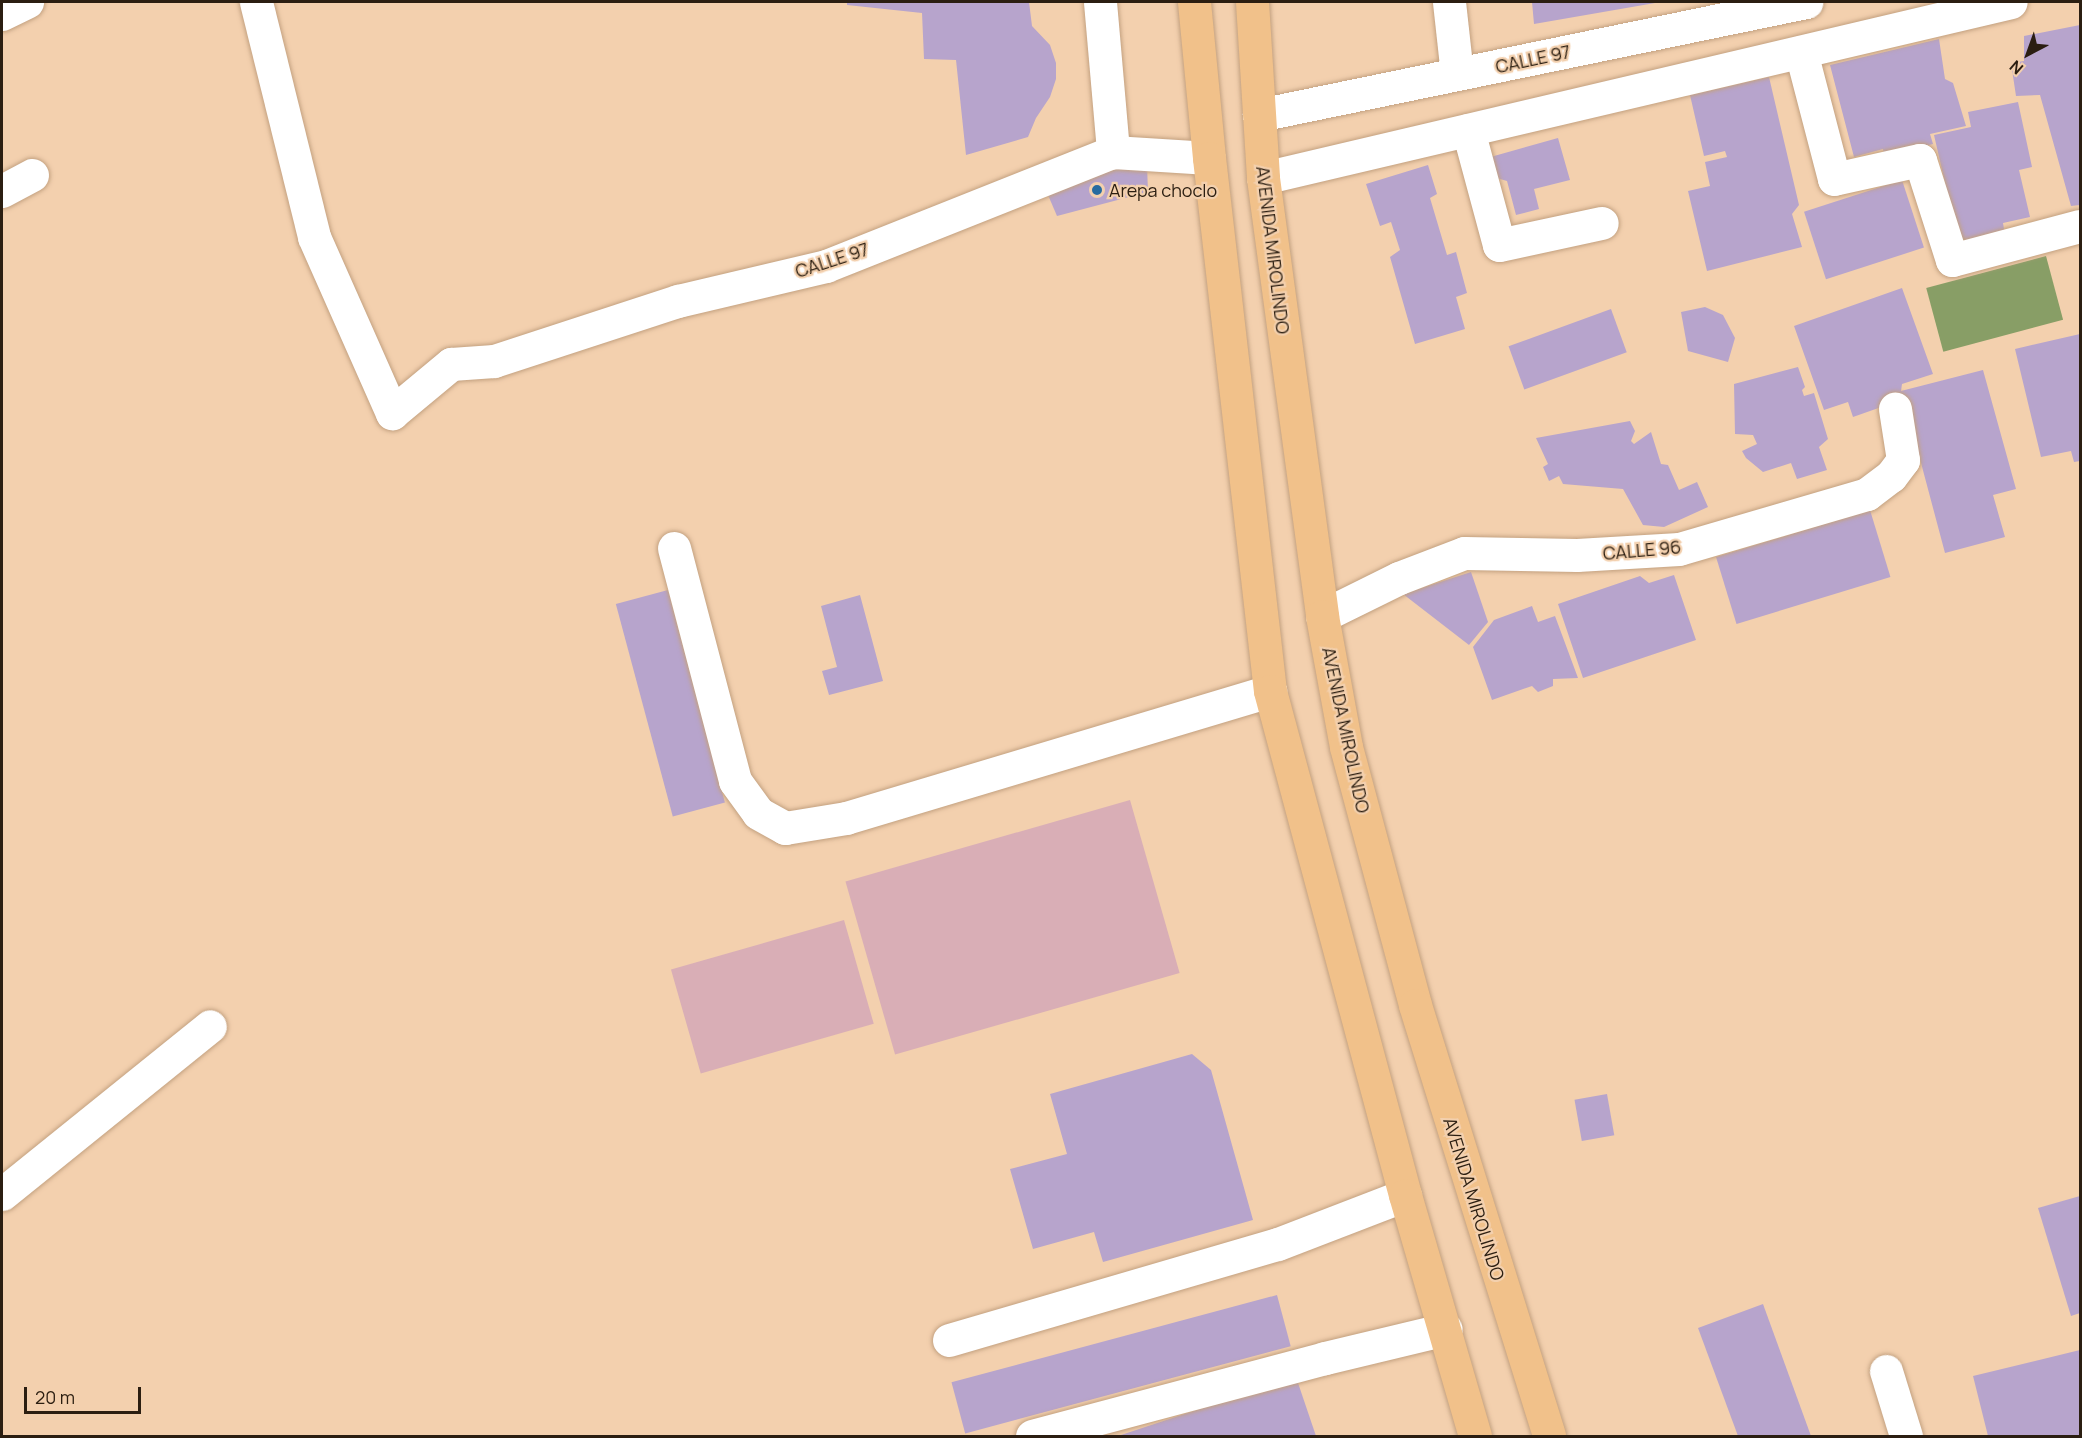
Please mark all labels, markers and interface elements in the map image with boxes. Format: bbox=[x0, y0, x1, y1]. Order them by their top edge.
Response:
north arrow bbox=[1998, 24, 2058, 84]
street label: CALLE 97 bbox=[1494, 41, 1572, 77]
text: N bbox=[2005, 56, 2028, 80]
street label: AVENIDA MIROLINDO bbox=[1252, 165, 1294, 335]
place label: Arepa choclo bbox=[1109, 179, 1217, 201]
marker: Arepa choclo bbox=[1090, 183, 1104, 197]
street label: CALLE 97 bbox=[792, 238, 872, 282]
street label: CALLE 96 bbox=[1602, 536, 1682, 564]
street label: AVENIDA MIROLINDO bbox=[1318, 645, 1374, 815]
street label: AVENIDA MIROLINDO bbox=[1439, 1115, 1509, 1283]
scale bar bbox=[27, 1375, 144, 1413]
text: 20 m bbox=[35, 1385, 75, 1409]

